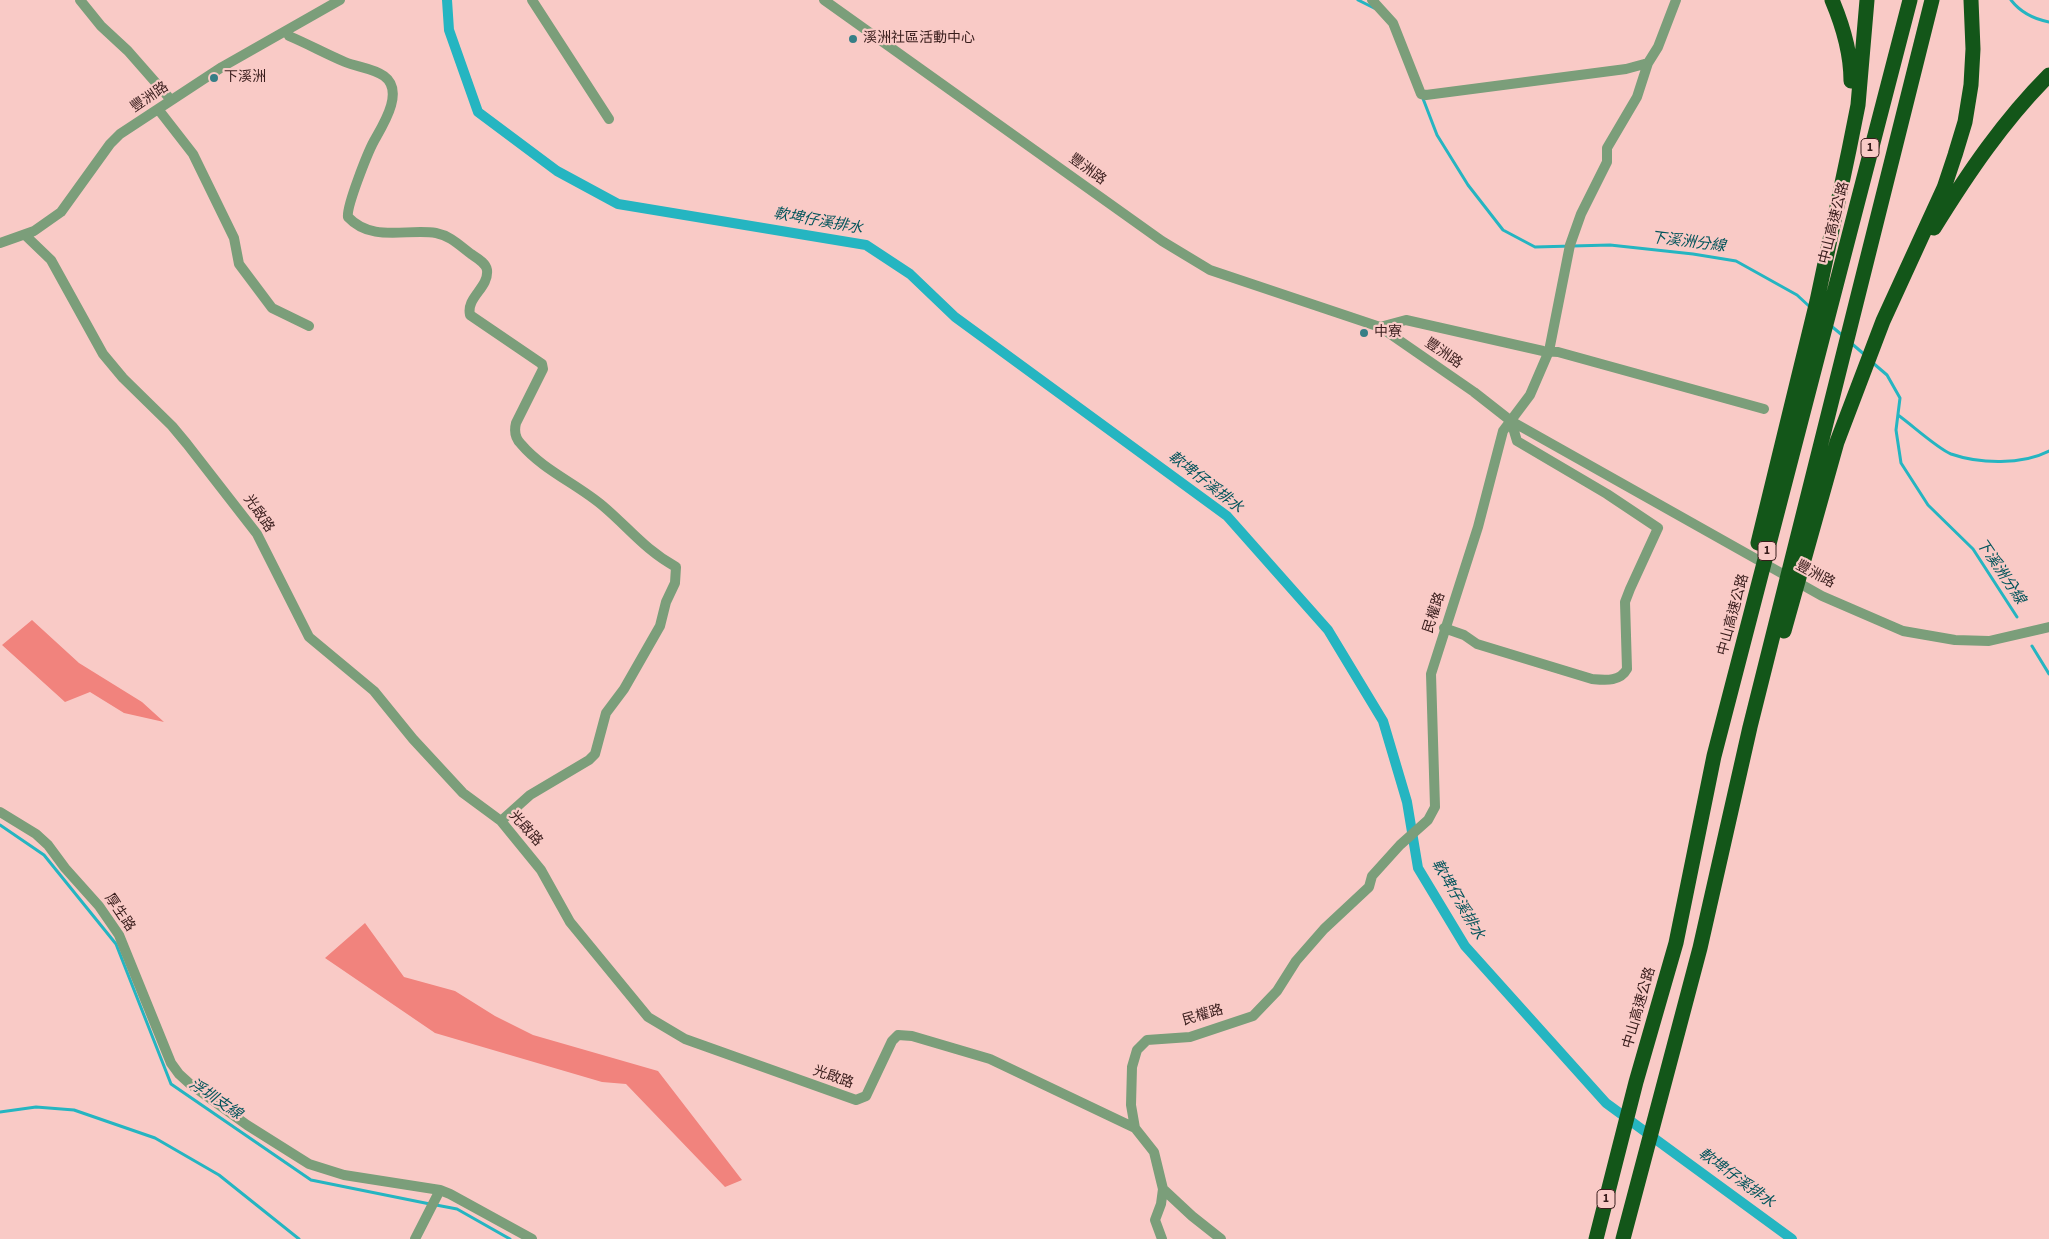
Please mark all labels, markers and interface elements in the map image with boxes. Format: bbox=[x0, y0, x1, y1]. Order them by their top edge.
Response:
place label: 溪洲社區活動中心 bbox=[863, 31, 975, 47]
marker: 溪洲社區活動中心 bbox=[847, 33, 859, 45]
place label: 下溪洲 bbox=[224, 70, 266, 86]
marker: 下溪洲 bbox=[208, 72, 220, 84]
street label: 豐洲路 bbox=[128, 79, 172, 117]
road number: 1 bbox=[1861, 138, 1879, 158]
street label: 豐洲路 bbox=[1065, 151, 1109, 189]
street label: 中山高速公路 bbox=[1817, 180, 1853, 266]
water label: 軟埤仔溪排水 bbox=[772, 205, 864, 239]
water label: 下溪洲分線 bbox=[1650, 229, 1726, 257]
place label: 中寮 bbox=[1374, 325, 1402, 341]
marker: 中寮 bbox=[1358, 327, 1370, 339]
street label: 豐洲路 bbox=[1421, 335, 1465, 373]
water label: 軟埤仔溪排水 bbox=[1164, 448, 1246, 518]
street label: 光啟路 bbox=[239, 492, 277, 536]
water label: 下溪洲分線 bbox=[1972, 536, 2028, 608]
road number: 1 bbox=[1758, 542, 1776, 560]
street label: 豐洲路 bbox=[1793, 558, 1837, 592]
street label: 中山高速公路 bbox=[1715, 572, 1753, 658]
street label: 民權路 bbox=[1421, 590, 1449, 636]
street label: 光啟路 bbox=[505, 808, 545, 850]
water label: 軟埤仔溪排水 bbox=[1427, 857, 1487, 943]
street label: 厚生路 bbox=[100, 891, 138, 935]
street label: 中山高速公路 bbox=[1620, 965, 1660, 1051]
street label: 民權路 bbox=[1180, 1002, 1226, 1030]
street label: 光啟路 bbox=[810, 1063, 856, 1093]
water label: 浮圳支線 bbox=[185, 1076, 245, 1124]
water label: 軟埤仔溪排水 bbox=[1694, 1145, 1778, 1213]
road number: 1 bbox=[1597, 1190, 1615, 1208]

